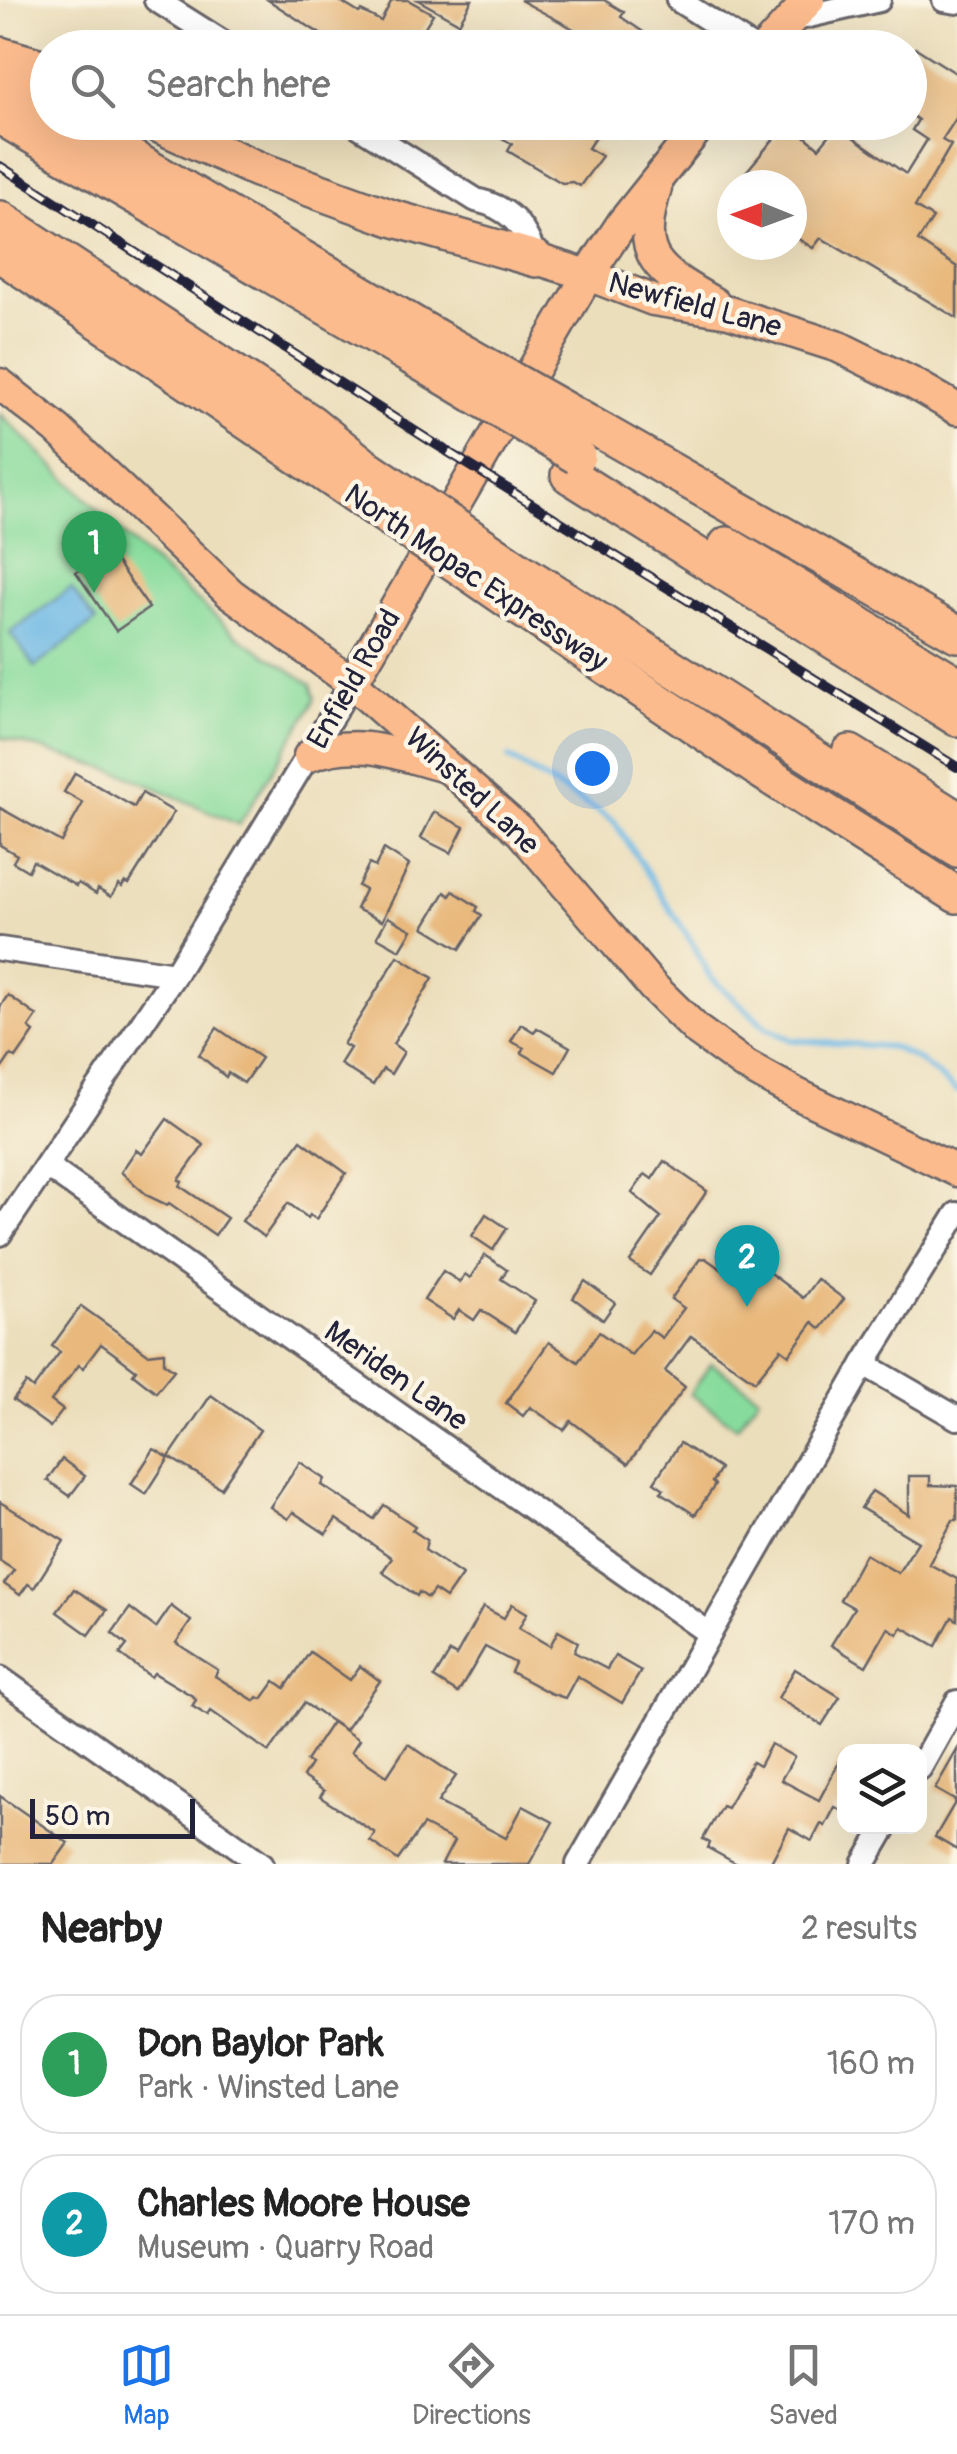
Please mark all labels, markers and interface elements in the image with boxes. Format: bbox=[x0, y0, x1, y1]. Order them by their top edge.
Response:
search box bbox=[30, 30, 927, 140]
icon: search bbox=[65, 58, 120, 113]
text: Search here bbox=[145, 61, 331, 109]
north arrow bbox=[717, 170, 807, 260]
street label: Newfield Lane bbox=[604, 264, 786, 346]
street label: North Mopac Expressway bbox=[337, 476, 615, 680]
pin: 1 bbox=[62, 510, 126, 593]
street label: Enfield Road bbox=[299, 602, 409, 756]
street label: Winsted Lane bbox=[397, 719, 547, 863]
your location bbox=[567, 743, 618, 794]
pin: 2 bbox=[714, 1224, 780, 1307]
street label: Meriden Lane bbox=[317, 1313, 475, 1439]
map controls bbox=[837, 1744, 927, 1834]
button: layers bbox=[837, 1744, 927, 1834]
scale bar bbox=[30, 1794, 195, 1838]
text: 50 m bbox=[45, 1799, 110, 1834]
text: Nearby bbox=[40, 1903, 162, 1955]
text: 2 results bbox=[801, 1909, 917, 1949]
text: Don Baylor Park bbox=[137, 2020, 384, 2068]
text: 1 bbox=[68, 2044, 81, 2084]
text: 160 m bbox=[827, 2044, 915, 2084]
text: Park · Winsted Lane bbox=[137, 2068, 399, 2108]
text: Charles Moore House bbox=[137, 2180, 470, 2228]
text: 2 bbox=[66, 2204, 83, 2244]
text: 170 m bbox=[828, 2204, 915, 2244]
text: Museum · Quarry Road bbox=[137, 2228, 434, 2268]
tab: Map bbox=[119, 2338, 174, 2433]
tab: Directions bbox=[412, 2338, 531, 2433]
tab: Saved bbox=[769, 2338, 838, 2433]

